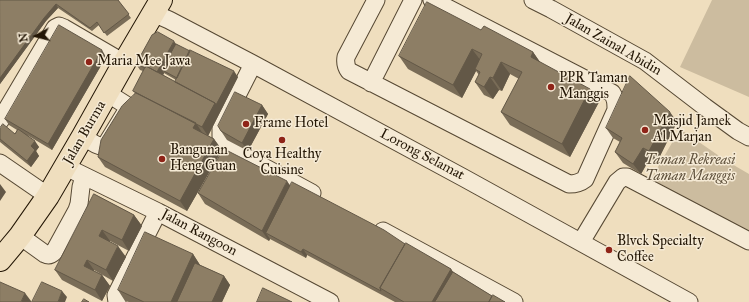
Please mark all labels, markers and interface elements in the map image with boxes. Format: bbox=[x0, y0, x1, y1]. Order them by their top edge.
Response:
street label: Jalan Zainal Abidin bbox=[562, 11, 664, 79]
north arrow bbox=[16, 16, 56, 56]
text: N bbox=[17, 32, 31, 43]
place label: Maria Mee Jawa bbox=[97, 54, 191, 70]
marker: Maria Mee Jawa bbox=[84, 57, 94, 67]
place label: PPR Taman Manggis bbox=[559, 71, 628, 104]
marker: PPR Taman Manggis bbox=[546, 82, 556, 92]
street label: Jalan Burma bbox=[60, 98, 110, 168]
place label: Masjid Jamek Al Marjan bbox=[653, 114, 731, 146]
place label: Frame Hotel bbox=[254, 116, 328, 132]
marker: Frame Hotel bbox=[241, 119, 251, 129]
marker: Masjid Jamek Al Marjan bbox=[640, 125, 650, 135]
street label: Lorong Selamat bbox=[377, 126, 467, 184]
marker: Coya Healthy Cuisine bbox=[277, 135, 287, 145]
place label: Bangunan Heng Guan bbox=[170, 143, 236, 176]
place label: Coya Healthy Cuisine bbox=[243, 147, 321, 180]
park label: Taman Rekreasi Taman Manggis bbox=[645, 153, 735, 186]
marker: Bangunan Heng Guan bbox=[157, 154, 167, 164]
street label: Jalan Rangoon bbox=[158, 206, 240, 260]
place label: Blvck Specialty Coffee bbox=[617, 234, 704, 266]
marker: Blvck Specialty Coffee bbox=[604, 245, 614, 255]

